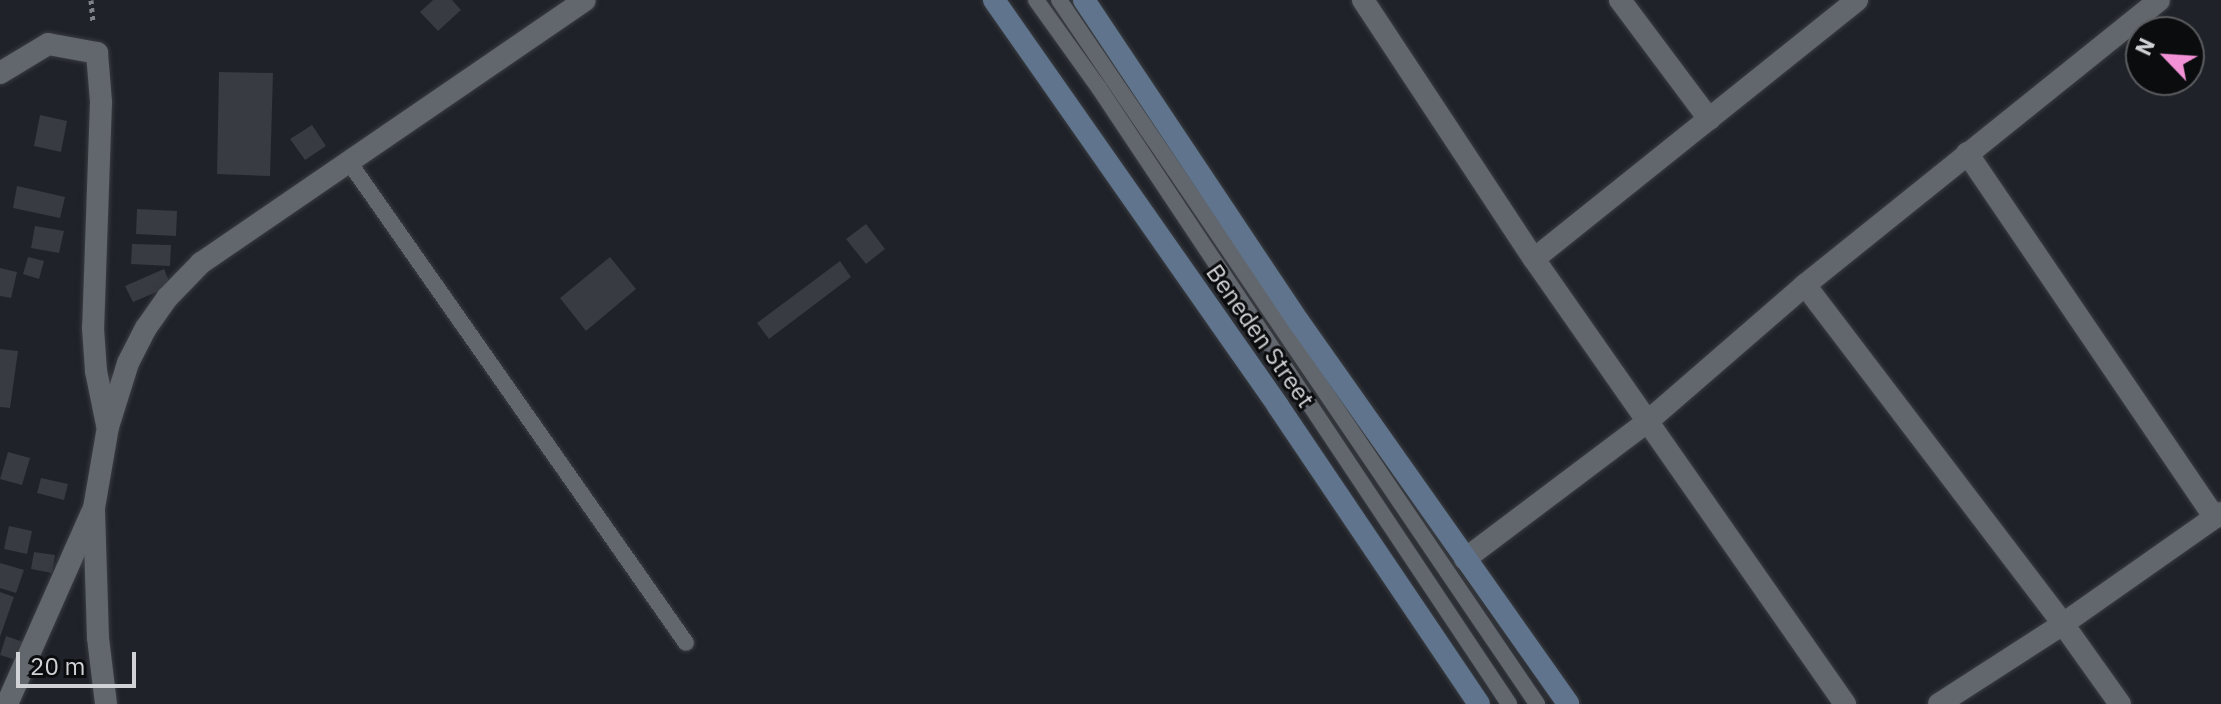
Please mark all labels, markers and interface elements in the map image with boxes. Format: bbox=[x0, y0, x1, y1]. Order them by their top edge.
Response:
north arrow bbox=[2125, 16, 2205, 96]
text: N bbox=[2128, 33, 2161, 60]
street label: Beneden Street bbox=[1200, 259, 1320, 413]
scale bar bbox=[20, 636, 140, 686]
text: 20 m bbox=[30, 650, 85, 682]

